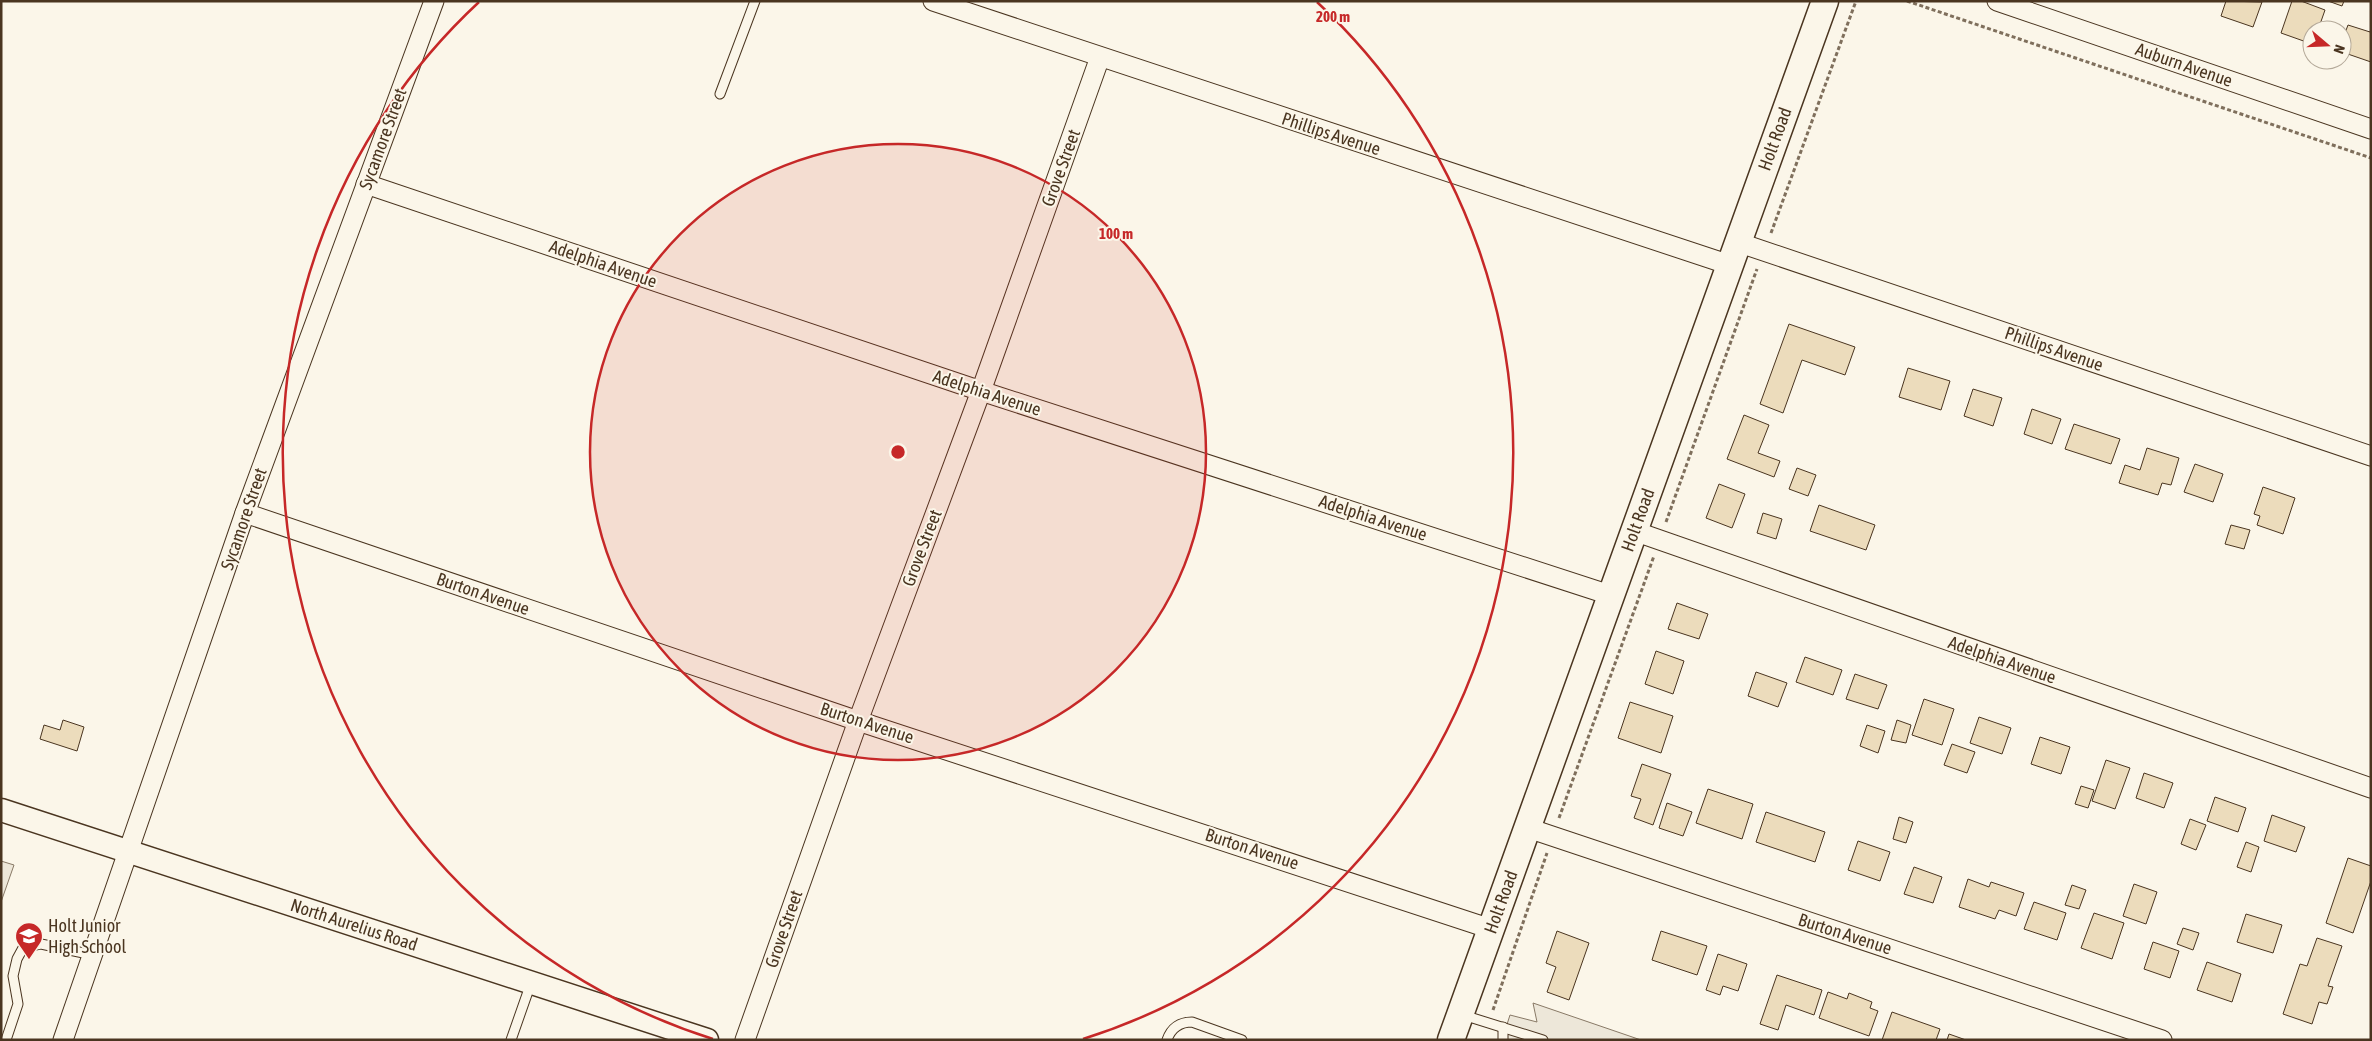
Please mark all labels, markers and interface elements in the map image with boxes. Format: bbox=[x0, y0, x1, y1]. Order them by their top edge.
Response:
text: 200 m bbox=[1316, 8, 1350, 25]
north arrow bbox=[2302, 20, 2352, 70]
street label: Auburn Avenue bbox=[2133, 38, 2235, 91]
text: N bbox=[2330, 43, 2348, 56]
street label: Sycamore Street bbox=[354, 85, 411, 192]
street label: Holt Road bbox=[1753, 104, 1796, 173]
street label: Phillips Avenue bbox=[1279, 108, 1383, 159]
street label: Grove Street bbox=[1037, 126, 1084, 209]
text: 100 m bbox=[1099, 225, 1133, 242]
street label: Adelphia Avenue bbox=[547, 235, 660, 292]
street label: Phillips Avenue bbox=[2002, 322, 2106, 375]
street label: Adelphia Avenue bbox=[930, 365, 1044, 420]
centre of rings bbox=[889, 443, 907, 461]
street label: Sycamore Street bbox=[216, 465, 271, 573]
street label: Holt Road bbox=[1616, 485, 1659, 554]
street label: Adelphia Avenue bbox=[1316, 490, 1430, 545]
street label: Grove Street bbox=[897, 506, 946, 589]
street label: Burton Avenue bbox=[434, 568, 532, 619]
street label: Adelphia Avenue bbox=[1946, 631, 2059, 688]
street label: Burton Avenue bbox=[818, 698, 916, 747]
street label: Burton Avenue bbox=[1203, 824, 1301, 873]
street label: Holt Road bbox=[1479, 867, 1522, 936]
street label: Grove Street bbox=[760, 887, 807, 970]
street label: North Aurelius Road bbox=[288, 894, 420, 955]
street label: Burton Avenue bbox=[1796, 909, 1894, 958]
place label: Holt Junior High School bbox=[48, 915, 126, 957]
school or university icon: Holt Junior High School bbox=[14, 921, 44, 960]

